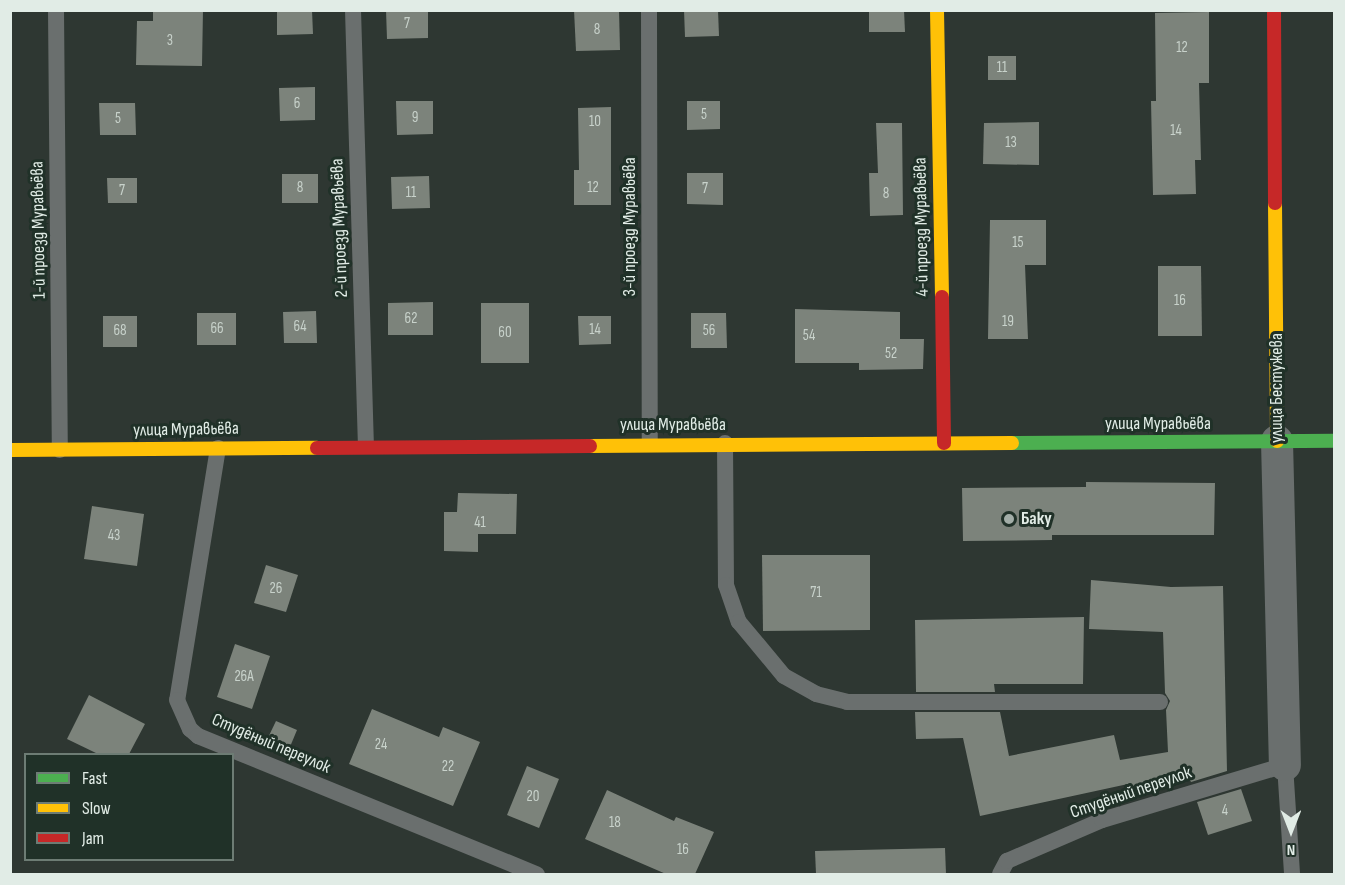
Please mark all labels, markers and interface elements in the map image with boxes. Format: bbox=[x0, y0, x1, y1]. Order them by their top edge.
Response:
house number: 7 bbox=[404, 15, 410, 33]
house number: 8 bbox=[594, 21, 600, 39]
house number: 3 bbox=[167, 32, 173, 50]
house number: 12 bbox=[1176, 39, 1188, 57]
house number: 11 bbox=[997, 59, 1007, 77]
house number: 6 bbox=[294, 95, 300, 113]
house number: 5 bbox=[701, 106, 707, 124]
house number: 9 bbox=[412, 109, 418, 127]
house number: 5 bbox=[115, 110, 121, 128]
house number: 10 bbox=[589, 113, 601, 131]
house number: 14 bbox=[1170, 122, 1182, 140]
house number: 13 bbox=[1005, 134, 1017, 152]
street label: 3-й проезд Муравьёва bbox=[619, 157, 641, 297]
street label: 4-й проезд Муравьёва bbox=[910, 157, 934, 297]
street label: 2-й проезд Муравьёва bbox=[327, 158, 353, 298]
street label: 1-й проезд Муравьёва bbox=[27, 161, 51, 299]
house number: 8 bbox=[297, 179, 303, 197]
house number: 12 bbox=[587, 179, 599, 197]
house number: 7 bbox=[702, 180, 708, 198]
house number: 7 bbox=[119, 182, 125, 200]
house number: 11 bbox=[406, 184, 416, 202]
house number: 8 bbox=[883, 185, 889, 203]
house number: 15 bbox=[1012, 234, 1024, 252]
house number: 16 bbox=[1174, 292, 1186, 310]
house number: 62 bbox=[405, 310, 417, 328]
house number: 19 bbox=[1002, 313, 1014, 331]
house number: 64 bbox=[293, 318, 307, 336]
house number: 66 bbox=[210, 320, 224, 338]
house number: 14 bbox=[589, 321, 601, 339]
house number: 68 bbox=[113, 322, 127, 340]
house number: 56 bbox=[703, 322, 715, 340]
house number: 60 bbox=[498, 324, 512, 342]
house number: 54 bbox=[803, 327, 815, 345]
street label: улица Бестужева bbox=[1266, 333, 1288, 443]
house number: 52 bbox=[885, 345, 897, 363]
street label: улица Муравьёва bbox=[1105, 413, 1211, 435]
street label: улица Муравьёва bbox=[620, 414, 726, 436]
street label: улица Муравьёва bbox=[133, 418, 239, 442]
place label: Баку bbox=[1021, 508, 1052, 530]
marker: Баку bbox=[1002, 512, 1016, 526]
house number: 41 bbox=[474, 514, 486, 532]
house number: 43 bbox=[108, 527, 120, 545]
house number: 26 bbox=[270, 580, 282, 598]
house number: 71 bbox=[810, 584, 822, 602]
house number: 26А bbox=[234, 668, 254, 686]
street label: Студёный переулок bbox=[208, 709, 334, 779]
house number: 24 bbox=[375, 736, 387, 754]
legend bbox=[24, 753, 234, 861]
house number: 22 bbox=[442, 758, 454, 776]
street label: Студёный переулок bbox=[1067, 762, 1195, 824]
text: Fast bbox=[82, 768, 107, 789]
house number: 20 bbox=[527, 788, 539, 806]
text: Slow bbox=[82, 798, 111, 819]
north arrow bbox=[1261, 801, 1321, 861]
house number: 4 bbox=[1222, 802, 1228, 820]
house number: 18 bbox=[609, 814, 621, 832]
text: Jam bbox=[82, 828, 104, 849]
text: N bbox=[1287, 840, 1295, 859]
house number: 16 bbox=[677, 841, 689, 859]

